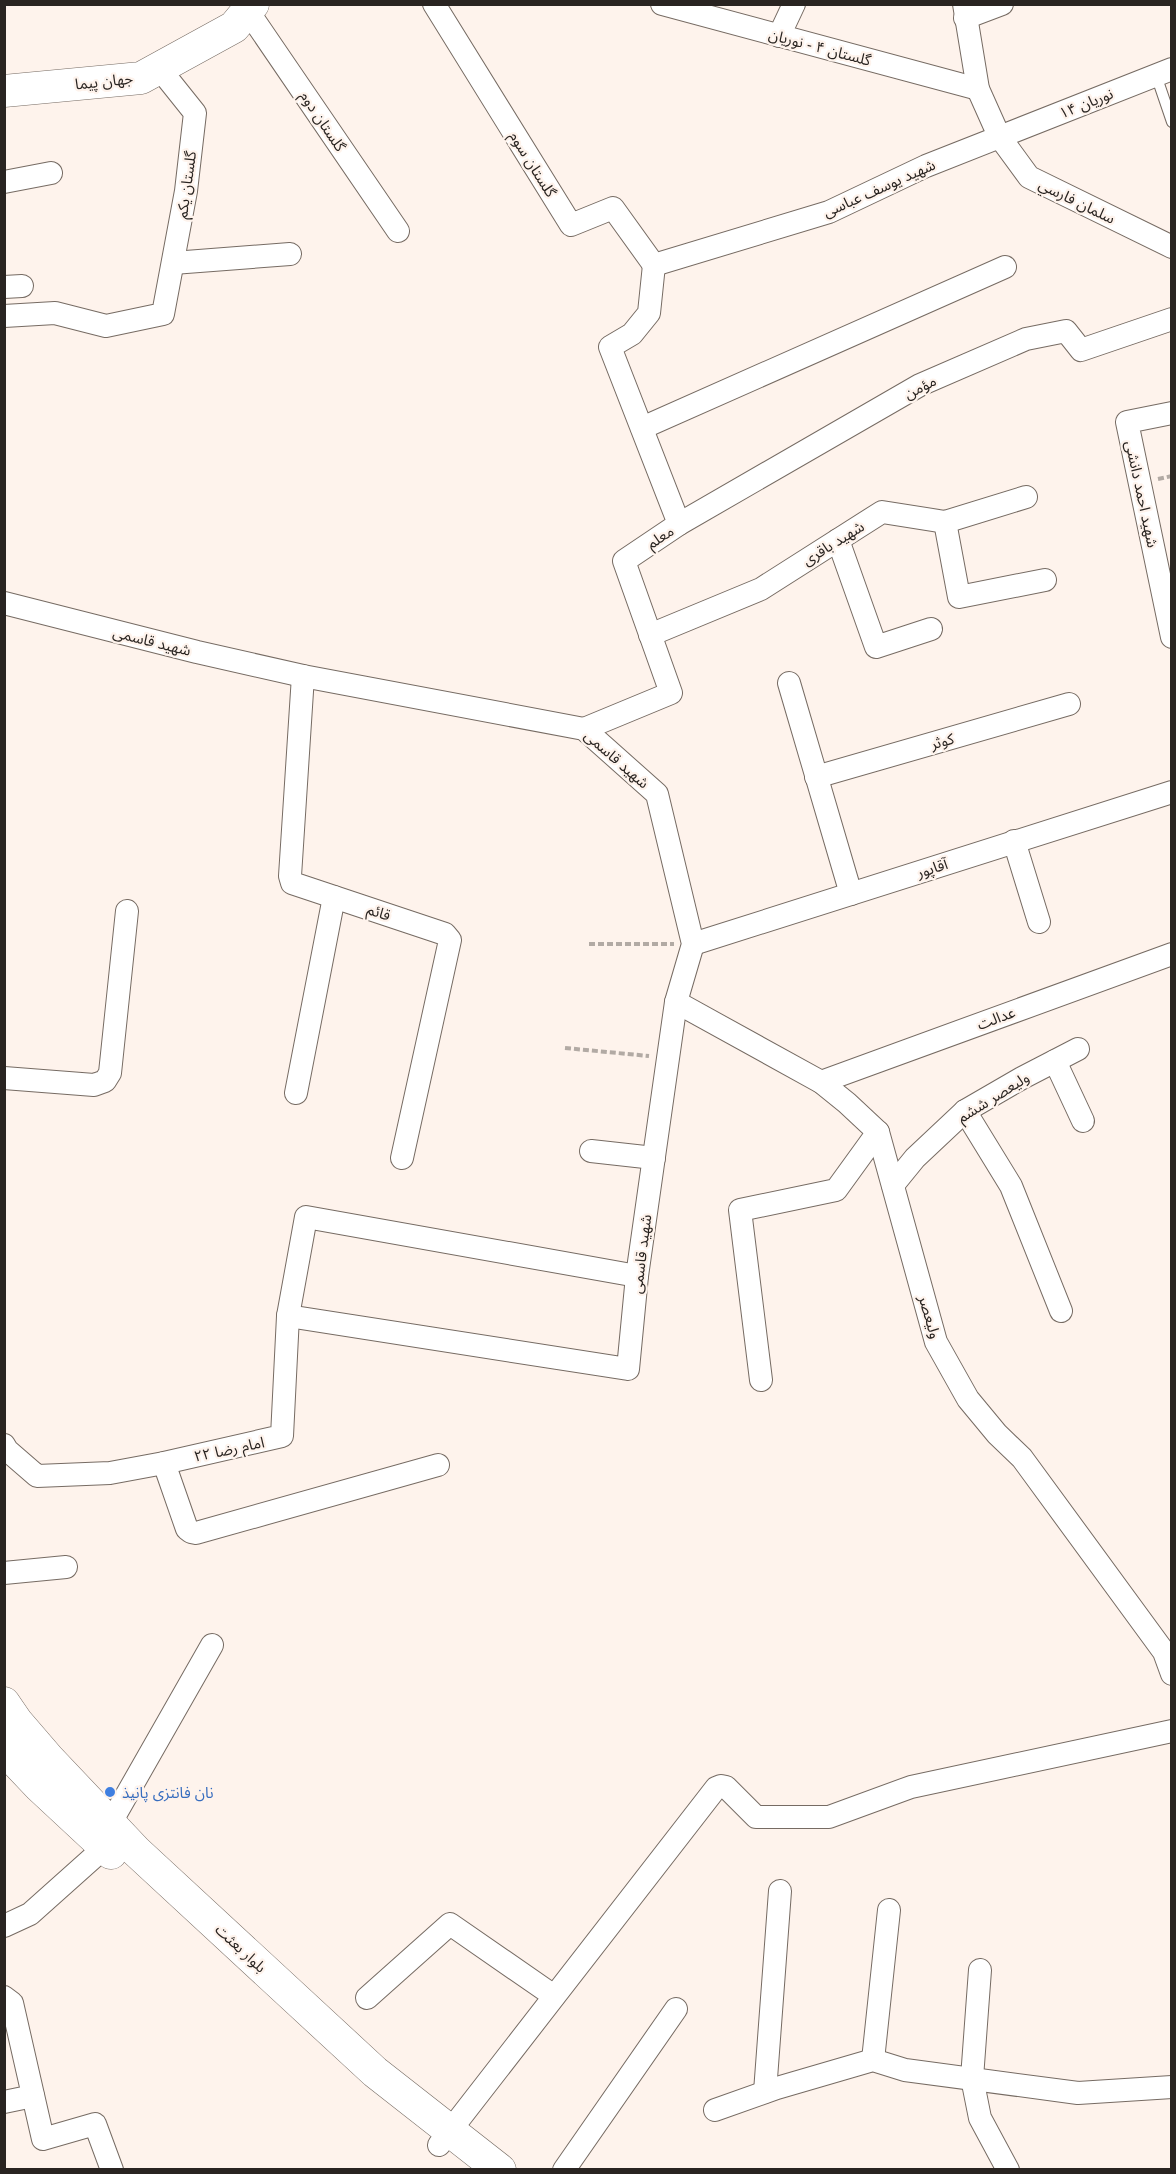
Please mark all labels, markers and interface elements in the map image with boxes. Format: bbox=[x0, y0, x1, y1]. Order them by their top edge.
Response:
street label: گلستان ۴ - نوریان bbox=[767, 25, 874, 70]
street label: جهان پیما bbox=[74, 69, 134, 95]
street label: نوریان ۱۴ bbox=[1057, 85, 1116, 122]
street label: گلستان دوم bbox=[294, 88, 350, 157]
street label: گلستان سوم bbox=[504, 128, 560, 202]
street label: گلستان یکم bbox=[173, 149, 202, 220]
street label: شهید یوسف عباسی bbox=[820, 156, 938, 221]
street label: سلمان فارسي bbox=[1035, 175, 1118, 230]
street label: مؤمن bbox=[901, 372, 939, 403]
street label: شهید احمد دانشی bbox=[1121, 439, 1162, 549]
street label: شهید باقری bbox=[799, 517, 868, 569]
street label: معلم bbox=[643, 522, 678, 554]
street label: شهید قاسمی bbox=[111, 623, 193, 660]
street label: شهید قاسمی bbox=[581, 726, 653, 792]
street label: کوثر bbox=[927, 729, 957, 754]
street label: آقاپور bbox=[913, 855, 951, 883]
street label: قائم bbox=[364, 900, 393, 927]
street label: عدالت bbox=[975, 1003, 1018, 1033]
street label: ولیعصر ششم bbox=[954, 1068, 1034, 1128]
street label: شهید قاسمی bbox=[628, 1213, 655, 1295]
street label: ولیعصر bbox=[915, 1292, 944, 1341]
street label: امام رضا ۲۲ bbox=[192, 1433, 266, 1468]
place label: نان فانتزی پانیذ bbox=[122, 1784, 214, 1803]
marker: نان فانتزی پانیذ bbox=[103, 1785, 117, 1799]
street label: بلوار بعثت bbox=[212, 1920, 270, 1976]

